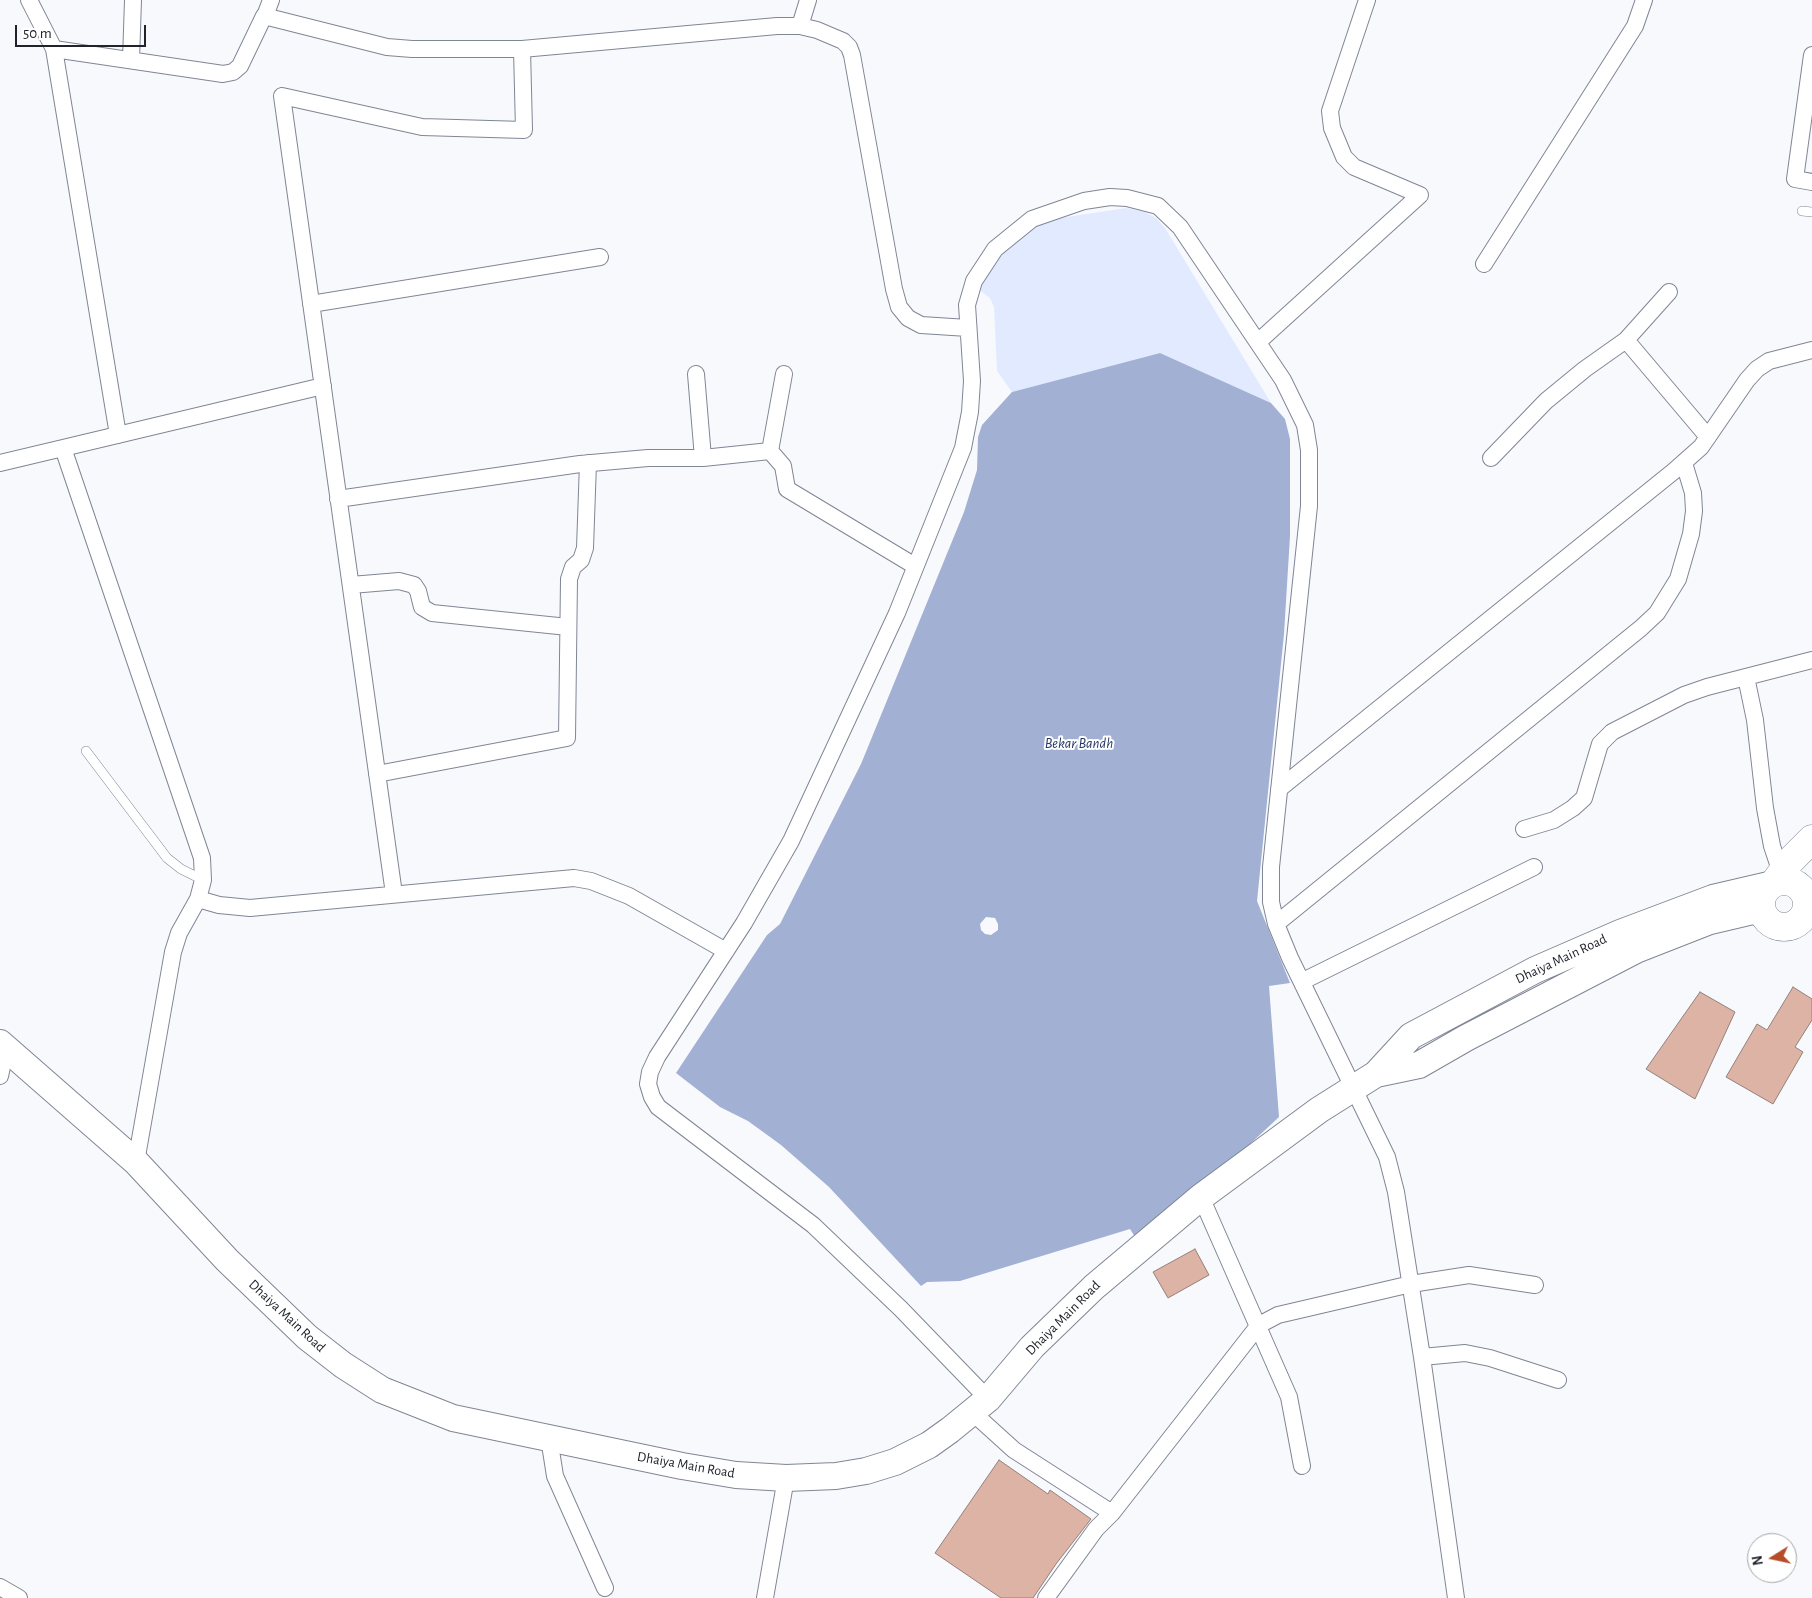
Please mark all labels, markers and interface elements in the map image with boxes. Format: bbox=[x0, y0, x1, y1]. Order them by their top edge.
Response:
scale bar bbox=[18, 15, 149, 47]
text: 50 m bbox=[23, 26, 52, 41]
water label: Bekar Bandh bbox=[1045, 734, 1113, 752]
street label: Dhaiya Main Road bbox=[1513, 931, 1609, 987]
street label: Dhaiya Main Road bbox=[245, 1276, 329, 1356]
street label: Dhaiya Main Road bbox=[1022, 1277, 1104, 1359]
street label: Dhaiya Main Road bbox=[636, 1448, 736, 1482]
north arrow bbox=[1747, 1533, 1797, 1583]
text: N bbox=[1750, 1554, 1766, 1566]

